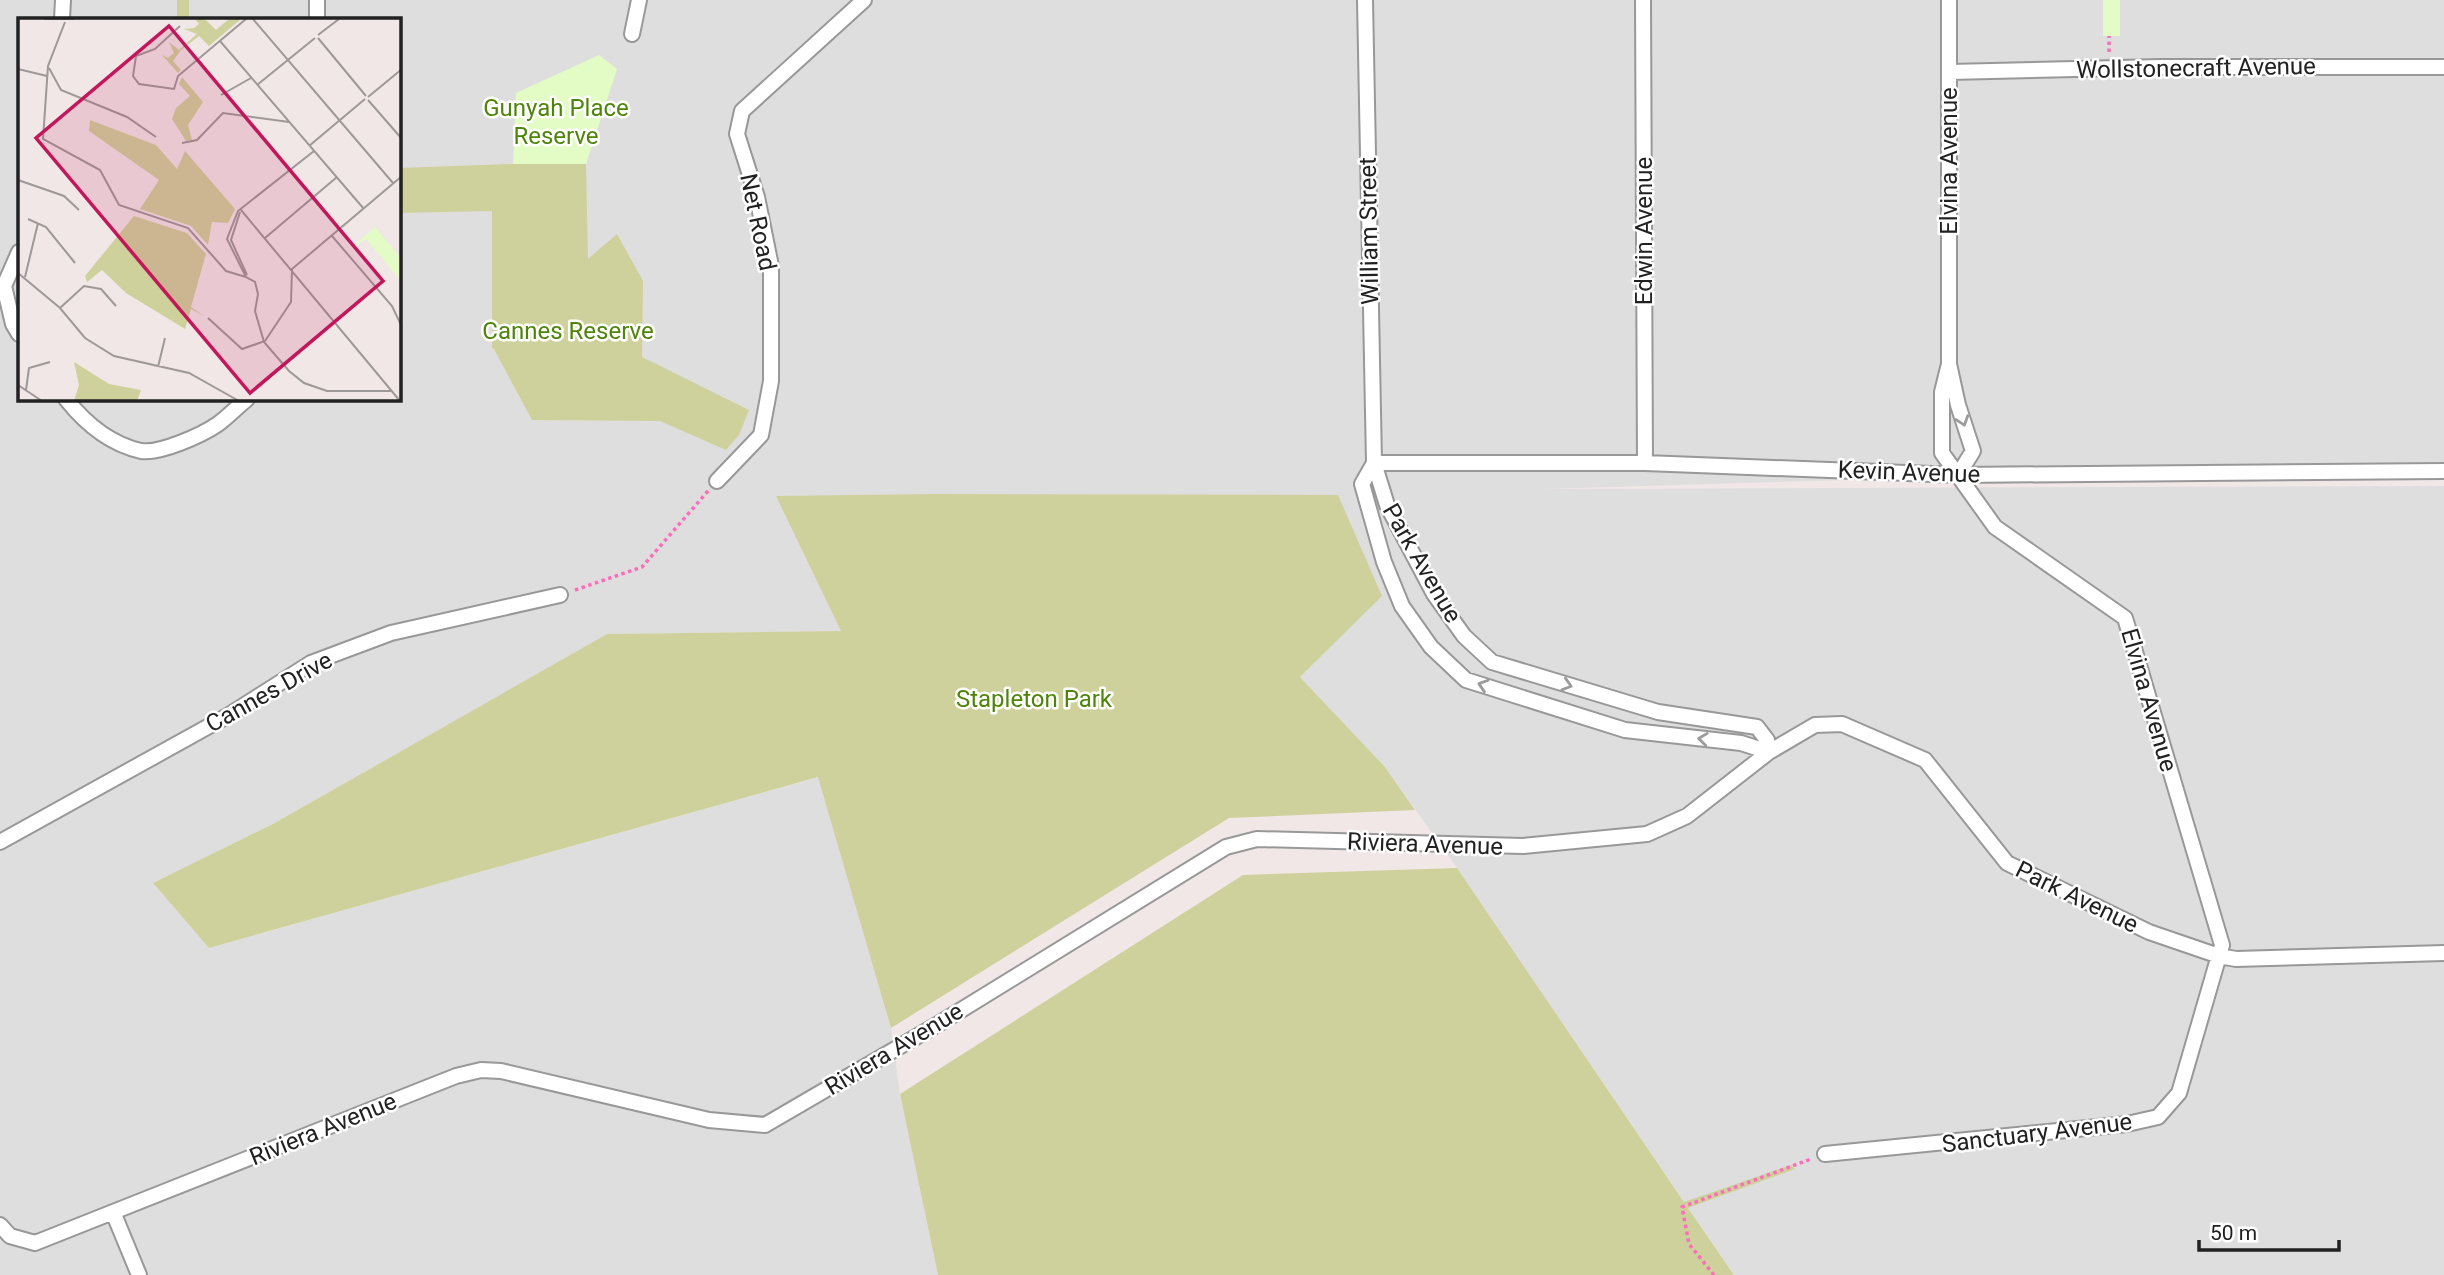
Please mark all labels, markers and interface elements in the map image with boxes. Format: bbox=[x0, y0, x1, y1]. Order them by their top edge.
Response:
inset map bbox=[18, 18, 401, 401]
street label: Wollstonecraft Avenue bbox=[2076, 52, 2316, 84]
street label: Elvina Avenue bbox=[1935, 87, 1963, 235]
park label: Gunyah Place Reserve bbox=[483, 94, 629, 150]
street label: William Street bbox=[1354, 157, 1384, 305]
street label: Edwin Avenue bbox=[1630, 157, 1658, 305]
street label: Net Road bbox=[734, 171, 782, 273]
park label: Cannes Reserve bbox=[482, 317, 654, 345]
one-way arrow bbox=[1955, 415, 1969, 427]
street label: Kevin Avenue bbox=[1837, 456, 1981, 488]
street label: Park Avenue bbox=[1377, 498, 1467, 628]
street label: Elvina Avenue bbox=[2115, 625, 2183, 775]
street label: Cannes Drive bbox=[201, 646, 337, 738]
one-way arrow bbox=[1561, 676, 1573, 691]
one-way arrow bbox=[1477, 679, 1489, 693]
park label: Stapleton Park bbox=[956, 685, 1113, 713]
one-way arrow bbox=[1697, 732, 1708, 747]
street label: Riviera Avenue bbox=[1347, 827, 1503, 861]
street label: Park Avenue bbox=[2011, 855, 2143, 939]
street label: Riviera Avenue bbox=[820, 997, 968, 1101]
street label: Riviera Avenue bbox=[245, 1087, 401, 1171]
street label: Sanctuary Avenue bbox=[1940, 1107, 2134, 1159]
scale bar bbox=[2199, 1208, 2339, 1252]
text: 50 m bbox=[2210, 1221, 2257, 1245]

